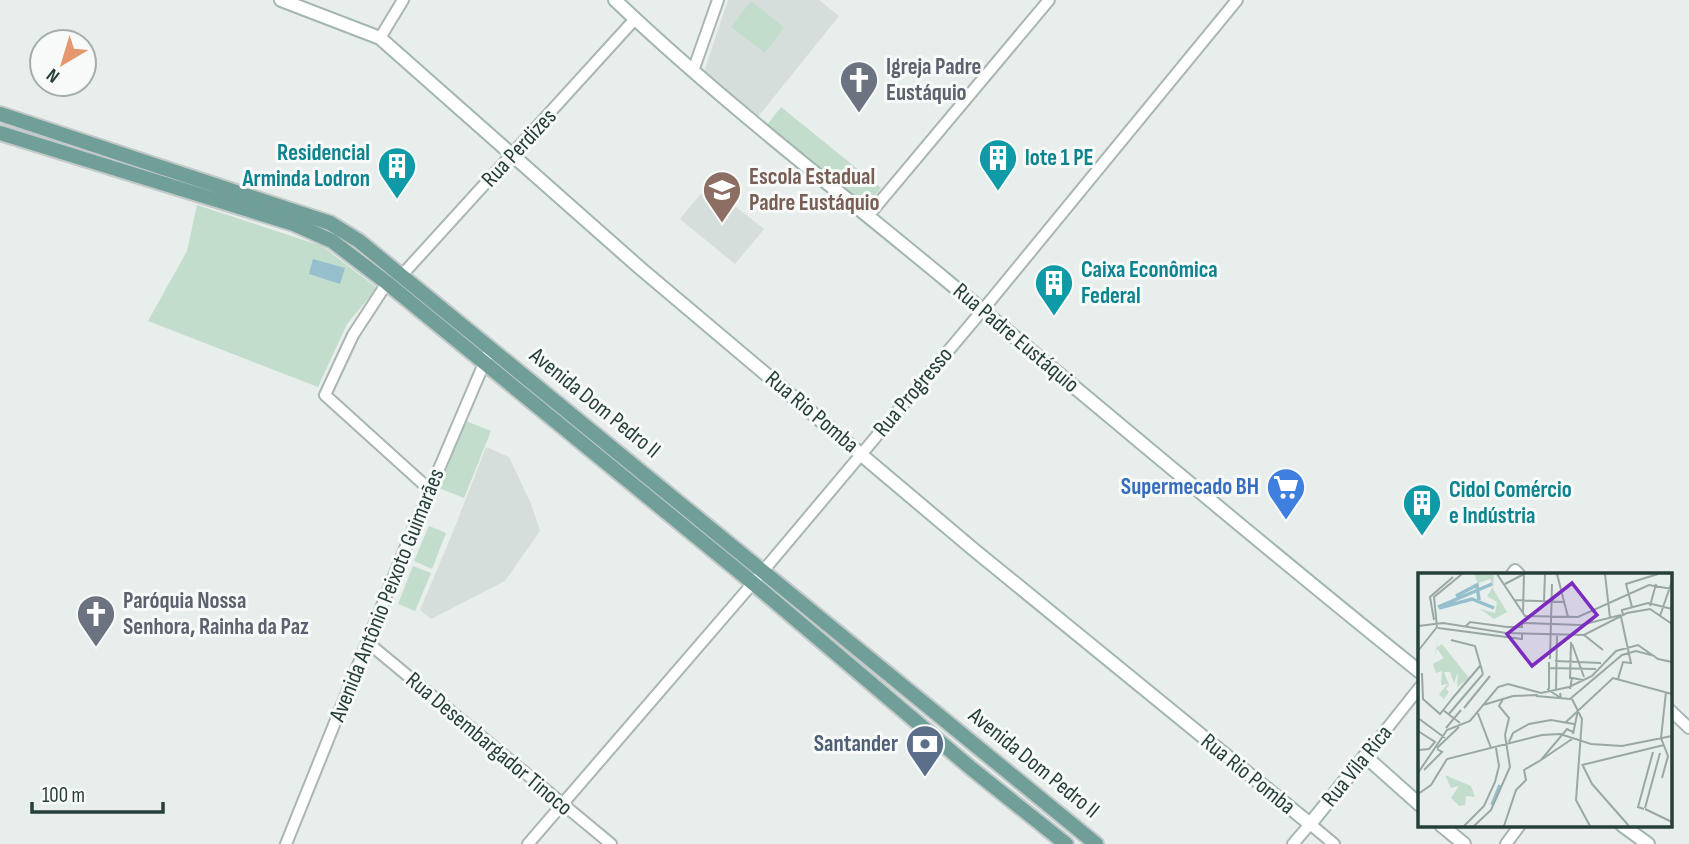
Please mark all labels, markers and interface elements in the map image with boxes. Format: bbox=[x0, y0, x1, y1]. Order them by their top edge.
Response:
north arrow bbox=[28, 28, 98, 98]
place label: Igreja Padre Eustáquio bbox=[886, 53, 981, 107]
church icon: Igreja Padre Eustáquio bbox=[838, 59, 880, 114]
text: N bbox=[42, 63, 65, 87]
street label: Rua Perdizes bbox=[476, 103, 562, 193]
building icon: lote 1 PE bbox=[977, 137, 1019, 192]
place label: Residencial Arminda Lodron bbox=[241, 139, 370, 193]
place label: lote 1 PE bbox=[1025, 144, 1094, 172]
building icon: Residencial Arminda Lodron bbox=[376, 145, 418, 200]
place label: Escola Estadual Padre Eustáquio bbox=[749, 163, 879, 217]
school or university icon: Escola Estadual Padre Eustáquio bbox=[701, 169, 743, 224]
place label: Caixa Econômica Federal bbox=[1081, 256, 1218, 310]
building icon: Caixa Econômica Federal bbox=[1033, 262, 1075, 317]
street label: Rua Padre Eustáquio bbox=[947, 277, 1085, 399]
street label: Avenida Dom Pedro II bbox=[523, 341, 666, 464]
street label: Rua Progresso bbox=[867, 341, 959, 443]
street label: Rua Rio Pomba bbox=[760, 365, 864, 459]
street label: Avenida Antônio Peixoto Guimarães bbox=[323, 464, 451, 727]
supermarket icon: Supermecado BH bbox=[1265, 466, 1307, 521]
place label: Supermecado BH bbox=[1121, 473, 1259, 501]
place label: Cidol Comércio e Indústria bbox=[1449, 476, 1572, 530]
building icon: Cidol Comércio e Indústria bbox=[1401, 482, 1443, 537]
inset map bbox=[1418, 573, 1672, 826]
place label: Paróquia Nossa Senhora, Rainha da Paz bbox=[123, 587, 309, 641]
church icon: Paróquia Nossa Senhora, Rainha da Paz bbox=[75, 593, 117, 648]
street label: Rua Desembargador Tinoco bbox=[400, 666, 578, 822]
street label: Avenida Dom Pedro II bbox=[962, 701, 1105, 824]
street label: Rua Vila Rica bbox=[1316, 720, 1398, 812]
bank icon: Santander bbox=[904, 723, 946, 778]
street label: Rua Rio Pomba bbox=[1195, 727, 1301, 821]
place label: Santander bbox=[814, 730, 898, 758]
scale bar bbox=[32, 770, 163, 814]
text: 100 m bbox=[42, 783, 85, 808]

